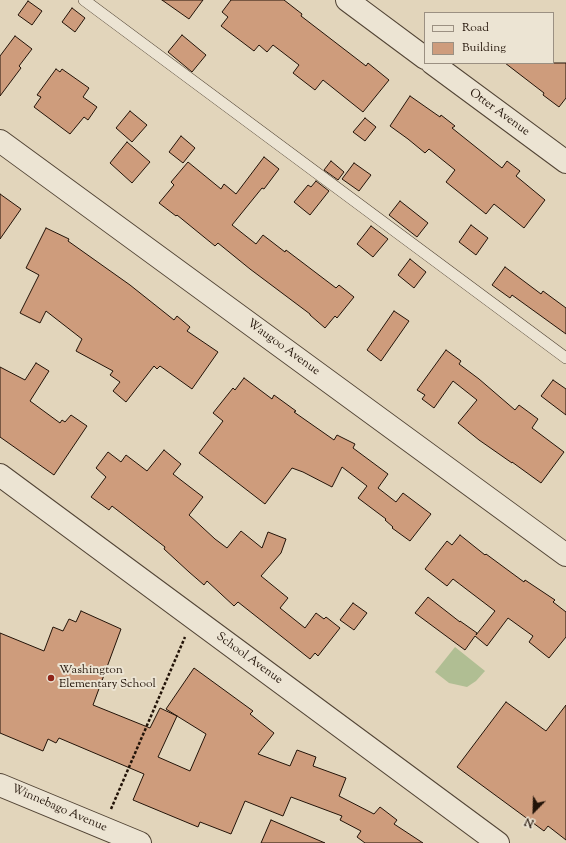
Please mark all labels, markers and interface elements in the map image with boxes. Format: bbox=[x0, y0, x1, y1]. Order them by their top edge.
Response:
legend bbox=[424, 12, 554, 64]
text: Road bbox=[462, 19, 489, 37]
text: Building bbox=[462, 39, 506, 57]
street label: Otter Avenue bbox=[466, 86, 532, 140]
street label: Waugoo Avenue bbox=[244, 317, 322, 379]
street label: School Avenue bbox=[213, 630, 285, 688]
place label: Washington Elementary School bbox=[59, 664, 156, 692]
marker: Washington Elementary School bbox=[46, 673, 56, 683]
street label: Winnebago Avenue bbox=[9, 782, 109, 836]
north arrow bbox=[514, 791, 554, 831]
text: N bbox=[522, 813, 536, 831]

